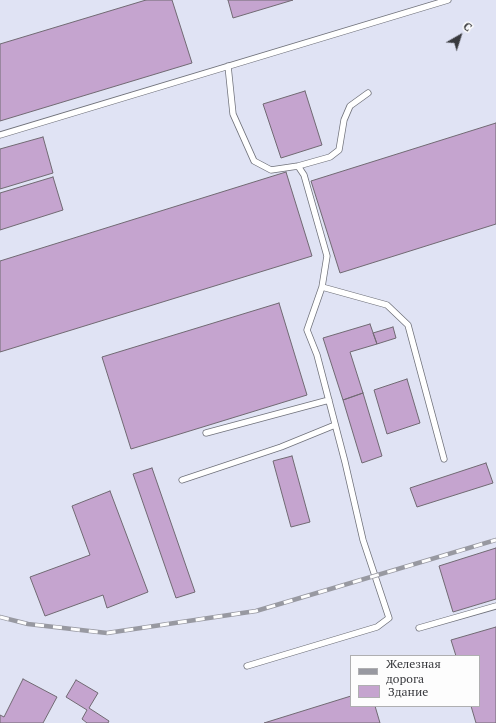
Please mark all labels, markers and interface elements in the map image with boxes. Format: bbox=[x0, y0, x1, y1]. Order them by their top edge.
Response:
north arrow bbox=[440, 16, 480, 56]
text: С bbox=[460, 19, 475, 34]
legend bbox=[350, 655, 480, 707]
text: Железная дорога bbox=[386, 656, 441, 686]
text: Здание bbox=[388, 684, 428, 699]

